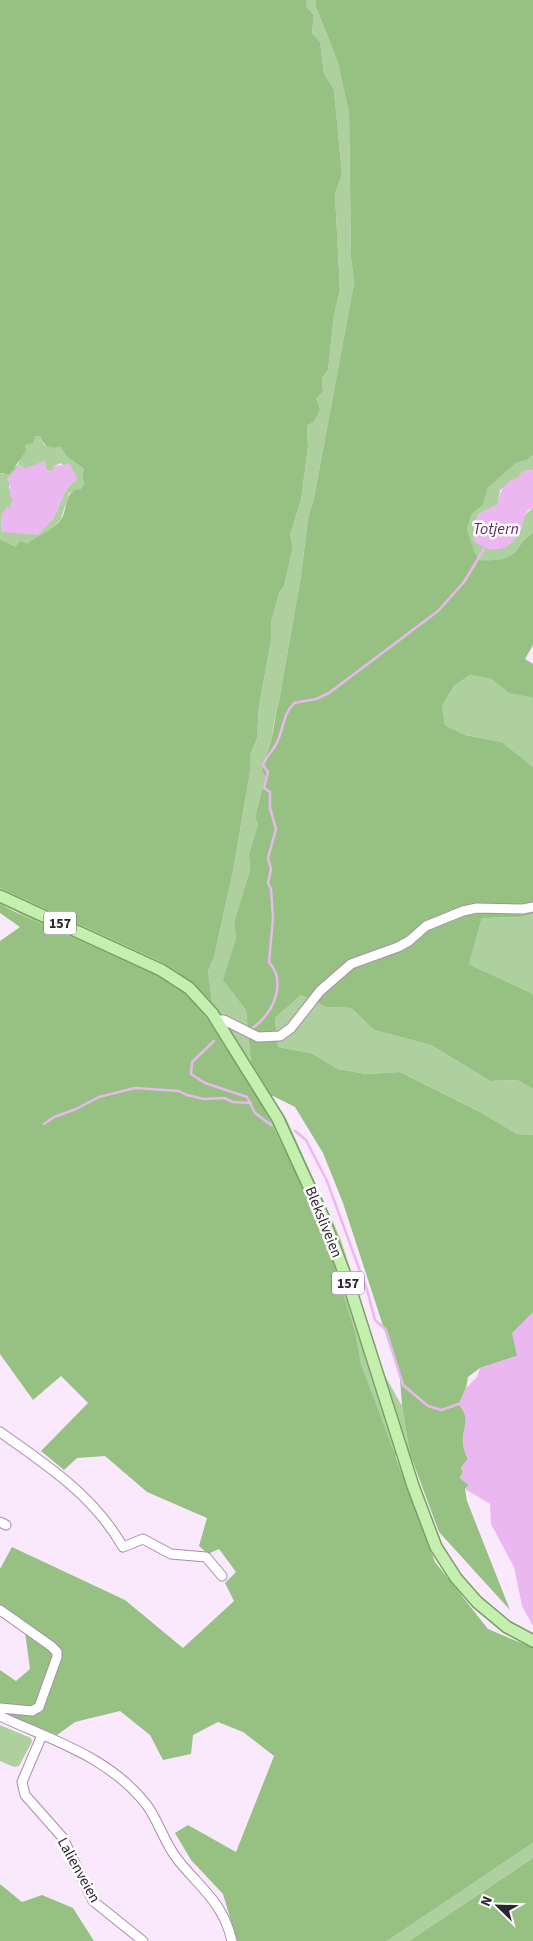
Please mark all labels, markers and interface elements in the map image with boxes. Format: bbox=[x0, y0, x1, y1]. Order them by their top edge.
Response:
water label: Totjern bbox=[473, 518, 519, 540]
road number: 157 bbox=[44, 911, 76, 934]
street label: Bleksliveien bbox=[300, 1183, 347, 1261]
road number: 157 bbox=[332, 1272, 364, 1295]
street label: Lalienveien bbox=[52, 1834, 105, 1907]
north arrow bbox=[473, 1881, 523, 1931]
text: N bbox=[476, 1893, 498, 1910]

